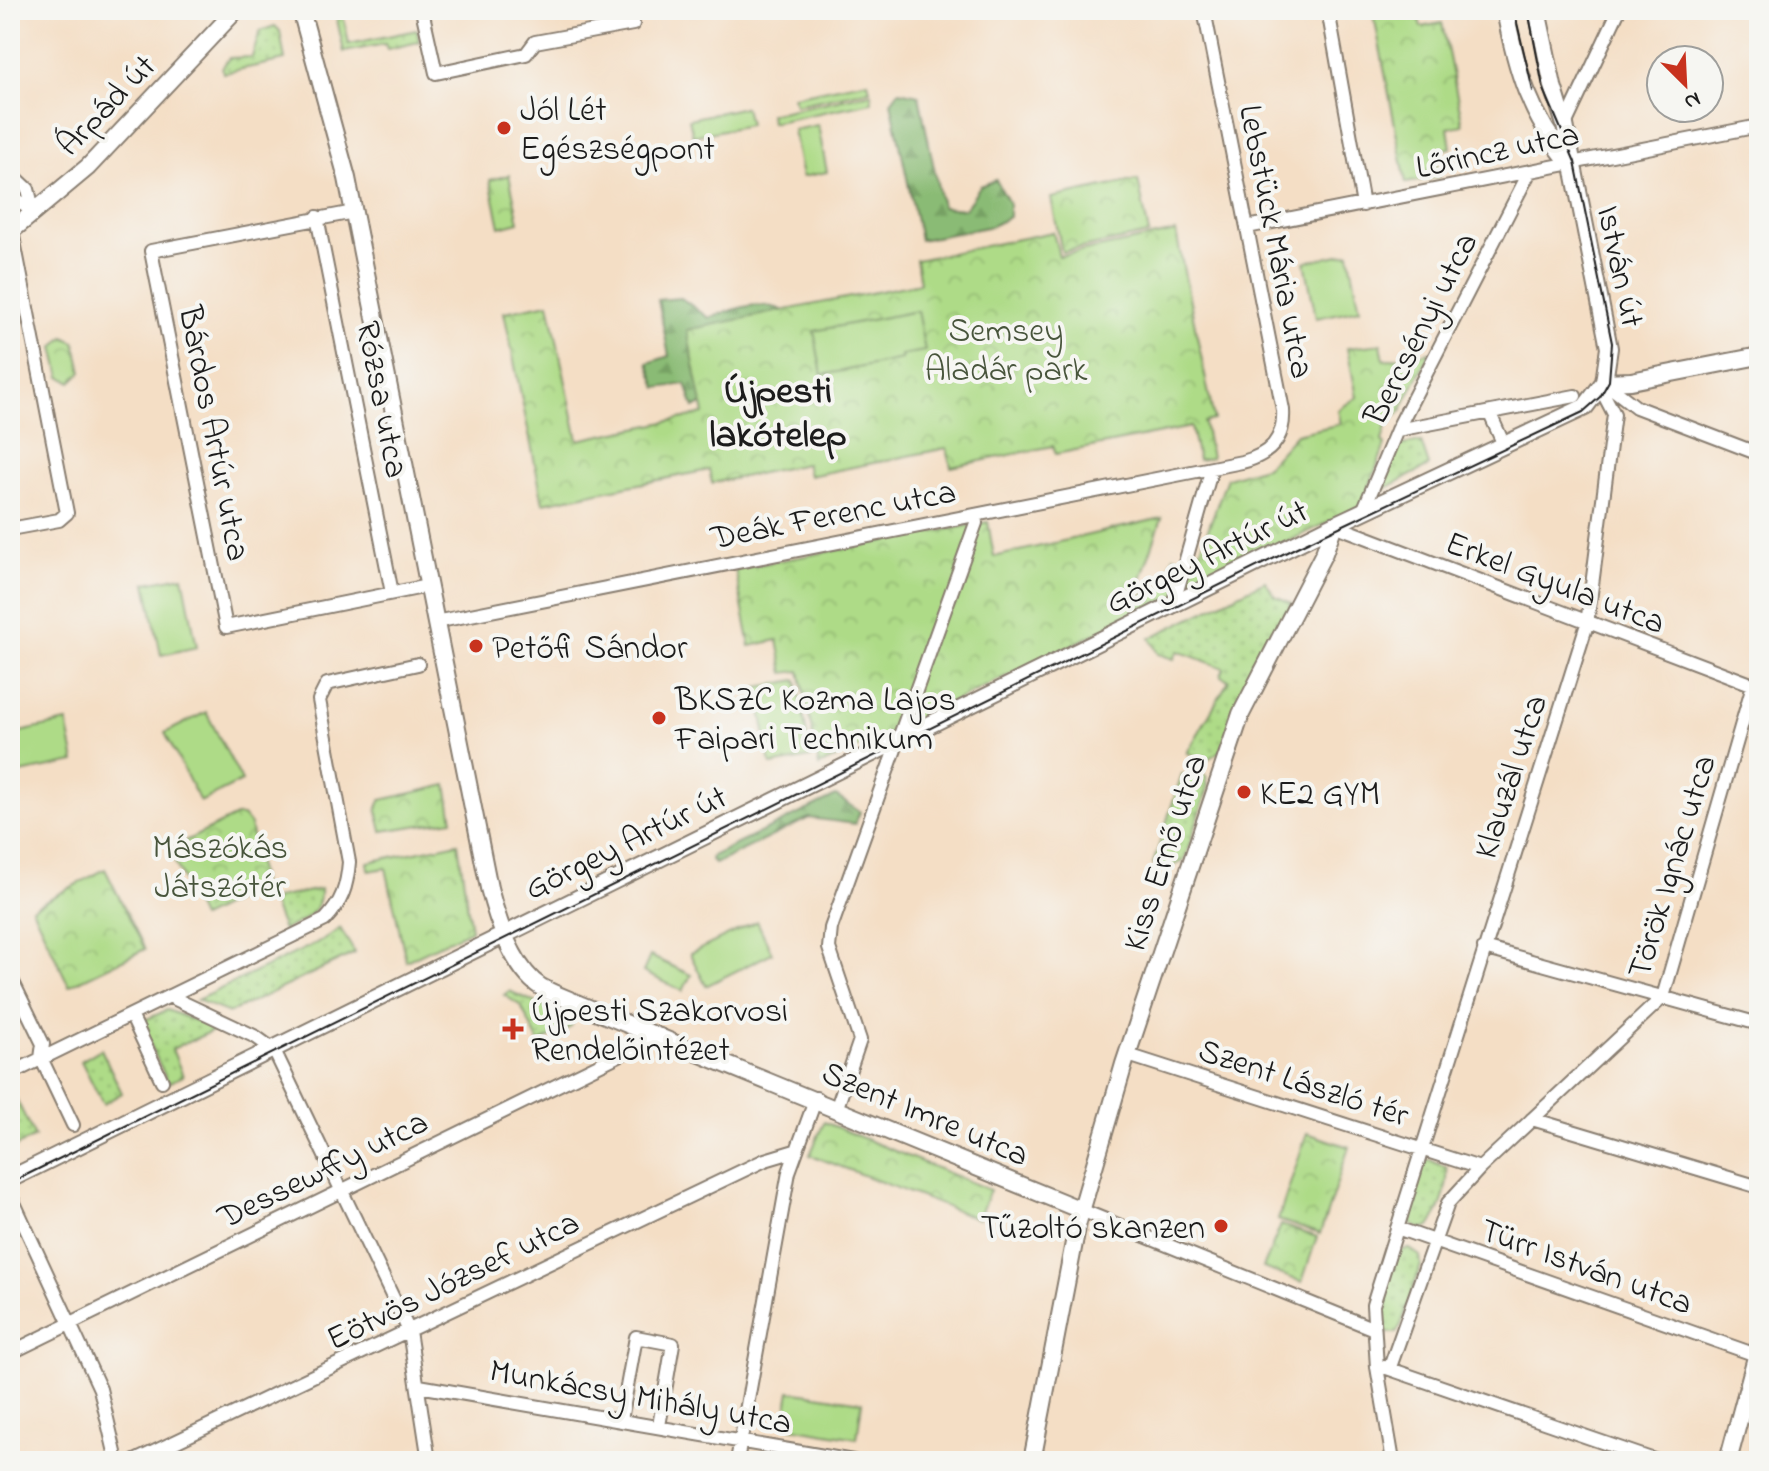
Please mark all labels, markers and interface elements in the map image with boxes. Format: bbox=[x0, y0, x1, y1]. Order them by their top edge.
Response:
street label: Árpád út bbox=[46, 44, 169, 169]
north arrow bbox=[1645, 44, 1725, 124]
text: N bbox=[1679, 82, 1705, 117]
place label: Jól Lét Egészségpont bbox=[520, 87, 715, 176]
street label: Lebstück Mária utca bbox=[1223, 101, 1325, 383]
street label: Lőrincz utca bbox=[1412, 111, 1584, 195]
marker: Jól Lét Egészségpont bbox=[495, 119, 513, 137]
street label: István út bbox=[1581, 201, 1655, 332]
street label: Bercsényi utca bbox=[1352, 225, 1493, 436]
street label: Bárdos Artúr utca bbox=[163, 301, 261, 566]
park label: Semsey Aladár park bbox=[925, 308, 1087, 397]
street label: Rózsa utca bbox=[340, 317, 420, 483]
district label: Újpesti lakótelep bbox=[709, 365, 847, 465]
street label: Deák Ferenc utca bbox=[706, 469, 960, 565]
street label: Görgey Artúr út bbox=[1098, 488, 1317, 629]
street label: Erkel Gyula utca bbox=[1437, 520, 1672, 650]
place label: Petőfi Sándor bbox=[492, 625, 688, 675]
marker: Petőfi Sándor bbox=[467, 637, 485, 655]
place label: BKSZC Kozma Lajos Faipari Technikum bbox=[674, 677, 956, 766]
street label: Klauzál utca bbox=[1463, 689, 1563, 866]
marker: BKSZC Kozma Lajos Faipari Technikum bbox=[650, 709, 668, 727]
street label: Kiss Ernő utca bbox=[1112, 748, 1222, 958]
street label: Török Ignác utca bbox=[1616, 749, 1732, 985]
place label: KE2 GYM bbox=[1260, 771, 1380, 821]
street label: Görgey Artúr út bbox=[517, 774, 736, 915]
marker: KE2 GYM bbox=[1235, 783, 1253, 801]
park label: Mászókás Játszótér bbox=[152, 825, 288, 914]
place label: Újpesti Szakorvosi Rendelőintézet bbox=[531, 988, 788, 1077]
marker: Újpesti Szakorvosi Rendelőintézet bbox=[502, 1018, 524, 1040]
street label: Szent László tér bbox=[1191, 1027, 1415, 1142]
street label: Szent Imre utca bbox=[813, 1050, 1036, 1182]
street label: Dessewffy utca bbox=[209, 1099, 437, 1245]
street label: Eötvös József utca bbox=[319, 1200, 589, 1366]
place label: Tűzoltó skanzen bbox=[980, 1205, 1205, 1255]
street label: Türr István utca bbox=[1472, 1207, 1699, 1330]
marker: Tűzoltó skanzen bbox=[1212, 1217, 1230, 1235]
street label: Munkácsy Mihály utca bbox=[485, 1348, 795, 1450]

